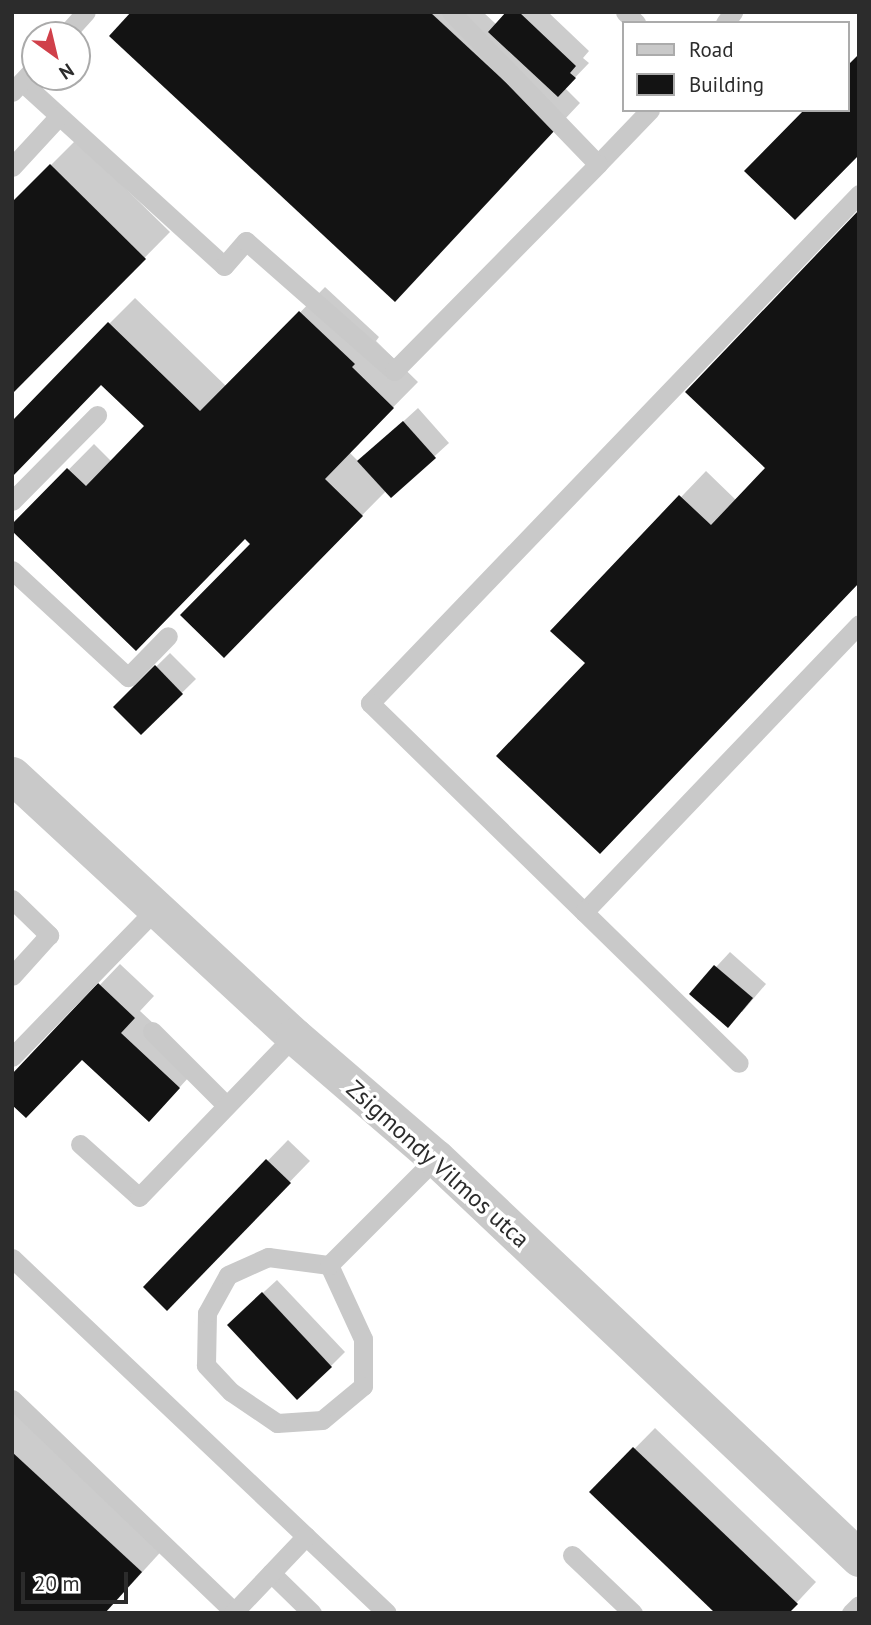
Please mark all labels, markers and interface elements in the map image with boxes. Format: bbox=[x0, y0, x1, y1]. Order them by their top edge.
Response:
north arrow bbox=[21, 21, 91, 91]
legend bbox=[622, 21, 850, 112]
text: Road bbox=[689, 36, 733, 63]
text: N bbox=[55, 58, 79, 85]
text: Building bbox=[689, 71, 764, 98]
street label: Zsigmondy Vilmos utca bbox=[340, 1074, 536, 1254]
scale bar bbox=[24, 1558, 131, 1602]
text: 20 m bbox=[34, 1570, 80, 1597]

